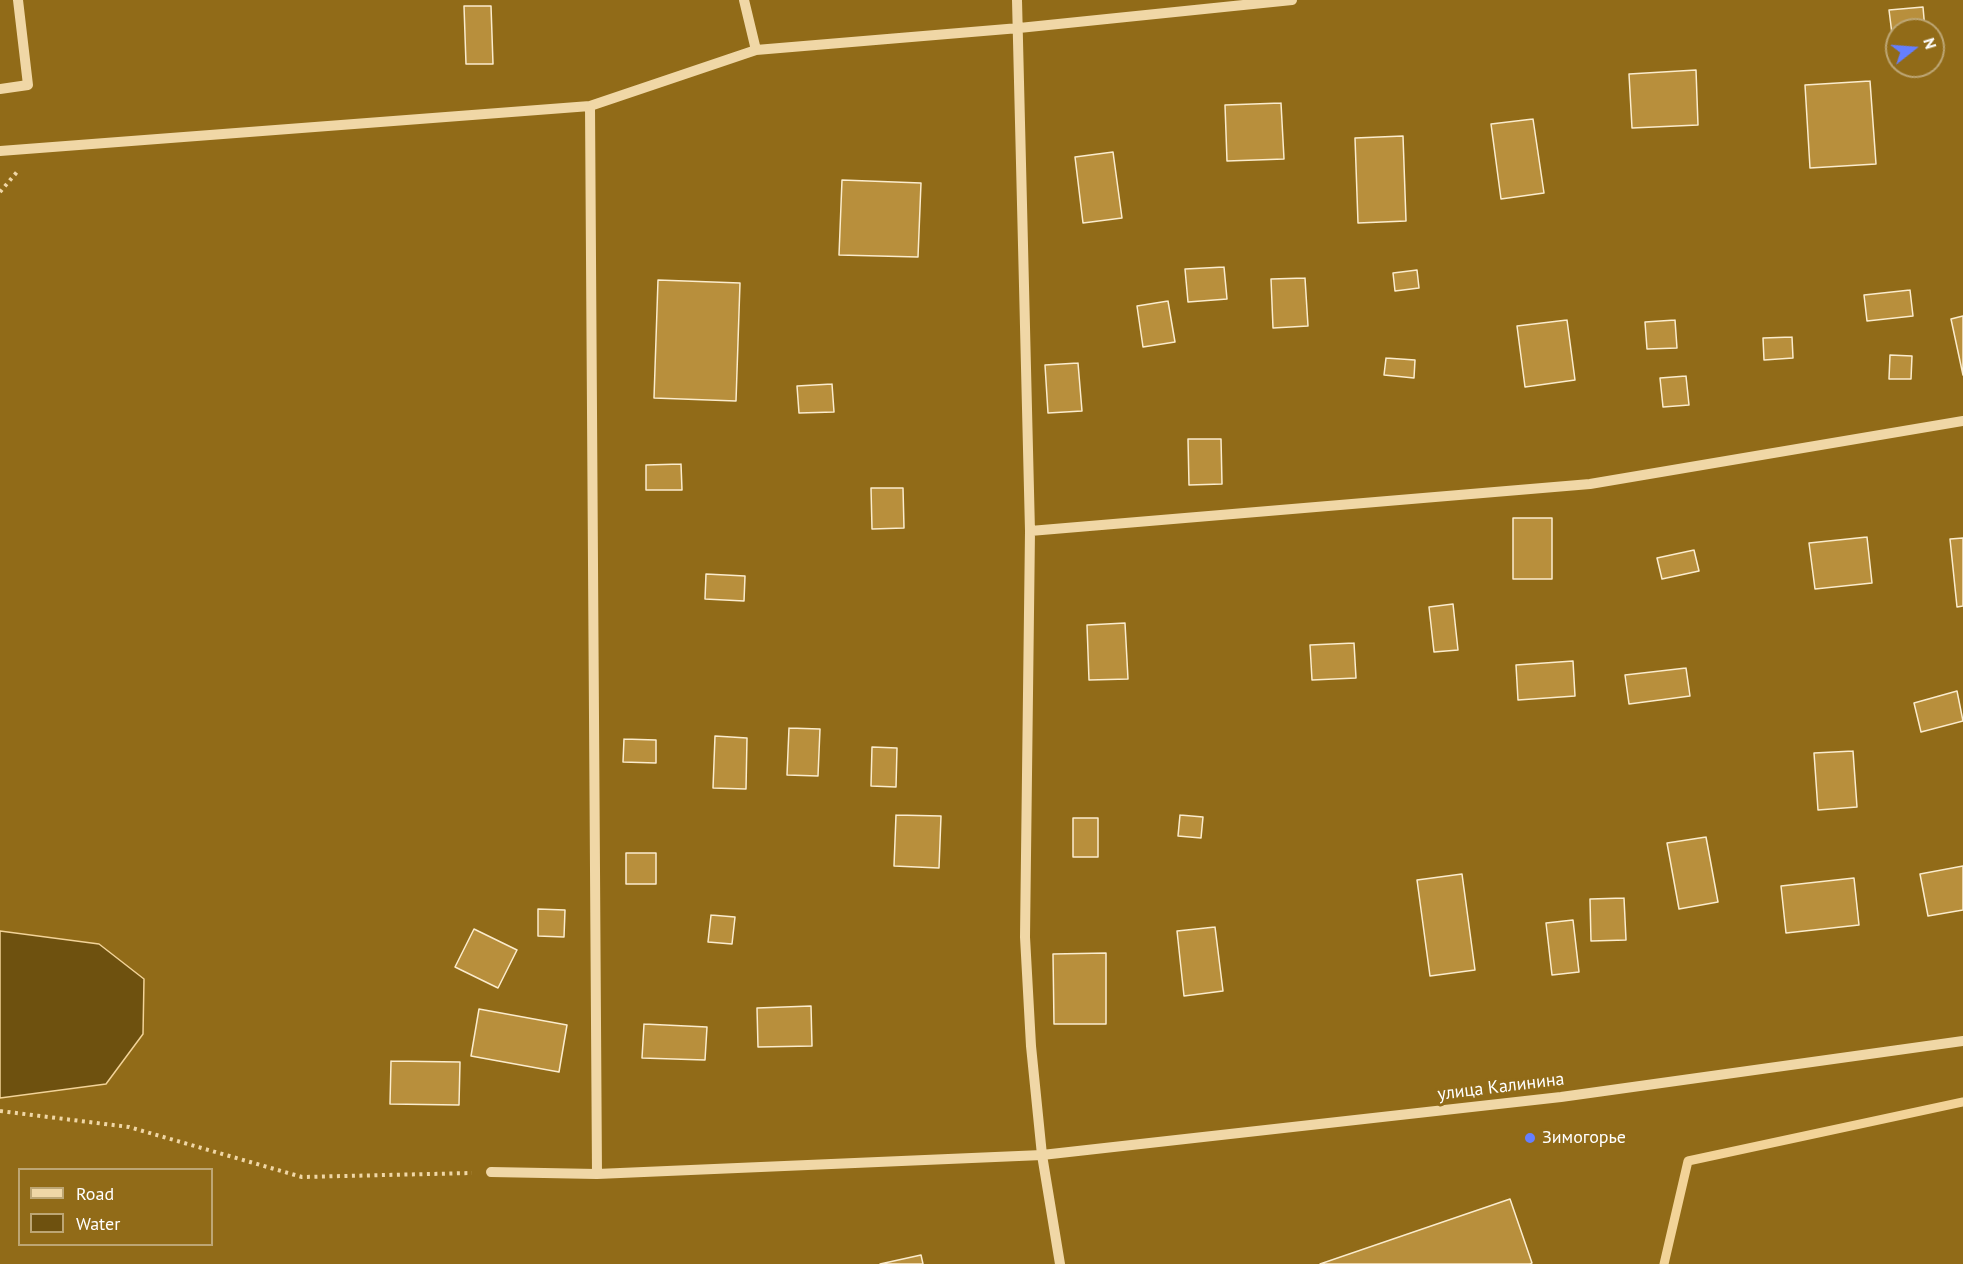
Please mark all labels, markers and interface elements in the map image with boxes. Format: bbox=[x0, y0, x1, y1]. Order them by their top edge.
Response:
north arrow bbox=[1885, 18, 1945, 78]
text: N bbox=[1919, 35, 1941, 51]
street label: улица Калинина bbox=[1436, 1069, 1566, 1105]
place label: Зимогорье bbox=[1542, 1127, 1626, 1149]
marker: Зимогорье bbox=[1523, 1131, 1537, 1145]
legend bbox=[18, 1168, 213, 1246]
text: Road bbox=[76, 1182, 114, 1205]
text: Water bbox=[76, 1212, 120, 1235]

